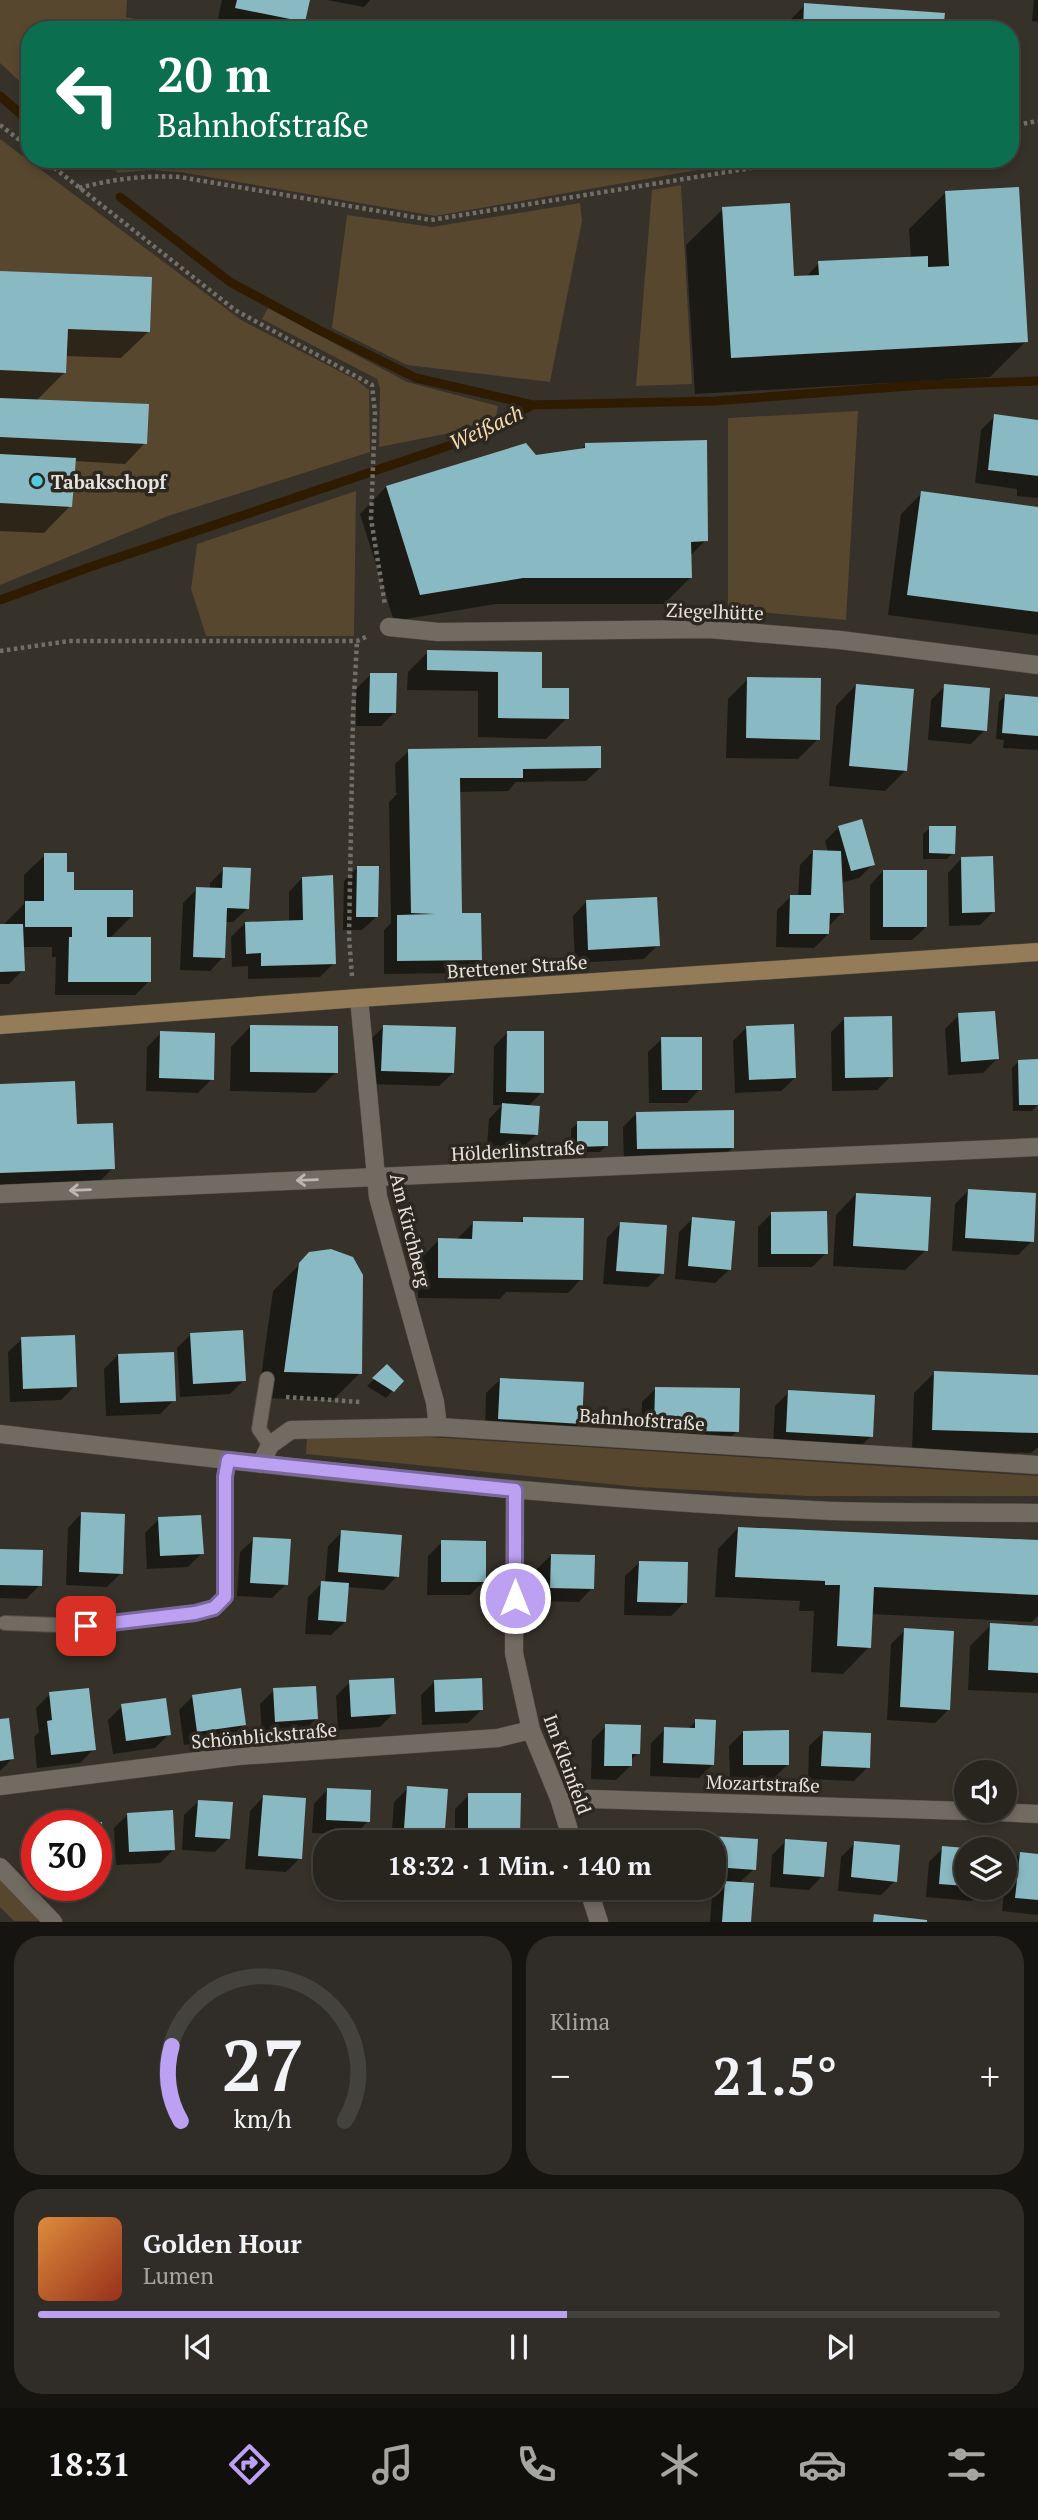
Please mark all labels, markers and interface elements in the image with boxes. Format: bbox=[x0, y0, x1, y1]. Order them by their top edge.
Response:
text: 20 m bbox=[157, 41, 271, 106]
icon: left bbox=[42, 49, 133, 140]
text: Bahnhofstraße bbox=[157, 104, 369, 146]
water label: Weißach bbox=[445, 398, 527, 456]
place label: Tabakschopf bbox=[51, 469, 168, 494]
marker: Tabakschopf bbox=[29, 473, 45, 489]
street label: Ziegelhütte bbox=[666, 597, 764, 625]
street label: Brettener Straße bbox=[446, 949, 588, 983]
street label: Hölderlinstraße bbox=[450, 1134, 586, 1166]
street label: Am Kirchberg bbox=[385, 1170, 437, 1291]
one-way arrow bbox=[296, 1174, 319, 1187]
one-way arrow bbox=[68, 1184, 91, 1197]
street label: Bahnhofstraße bbox=[578, 1402, 706, 1436]
position arrow bbox=[478, 1561, 552, 1635]
pin bbox=[56, 1596, 116, 1656]
icon: arrive bbox=[67, 1607, 105, 1645]
street label: Im Kleinfeld bbox=[538, 1711, 598, 1818]
street label: Schönblickstraße bbox=[190, 1716, 338, 1754]
map controls bbox=[954, 1760, 1017, 1900]
button: sound bbox=[954, 1760, 1017, 1823]
street label: Mozartstraße bbox=[706, 1769, 820, 1797]
speed limit sign: 30 bbox=[21, 1810, 112, 1901]
button: layers bbox=[954, 1837, 1017, 1900]
text: 18:32 · 1 Min. · 140 m bbox=[387, 1848, 652, 1882]
text: Klima bbox=[550, 2006, 610, 2037]
text: 27 bbox=[222, 2016, 304, 2113]
text: 21.5° bbox=[712, 2041, 838, 2110]
text: − bbox=[550, 2051, 570, 2101]
text: + bbox=[980, 2051, 1000, 2101]
text: km/h bbox=[234, 2102, 292, 2135]
text: Golden Hour bbox=[143, 2226, 302, 2260]
text: Lumen bbox=[143, 2260, 214, 2291]
icon: previous bbox=[179, 2328, 217, 2366]
icon: pause bbox=[500, 2328, 538, 2366]
icon: next bbox=[821, 2328, 859, 2366]
icon: directions bbox=[225, 2440, 274, 2489]
icon: music bbox=[368, 2440, 417, 2489]
icon: phone bbox=[512, 2440, 561, 2489]
icon: climate bbox=[655, 2440, 704, 2489]
icon: car bbox=[798, 2440, 847, 2489]
icon: filters bbox=[942, 2440, 991, 2489]
text: 18:31 bbox=[47, 2443, 130, 2485]

